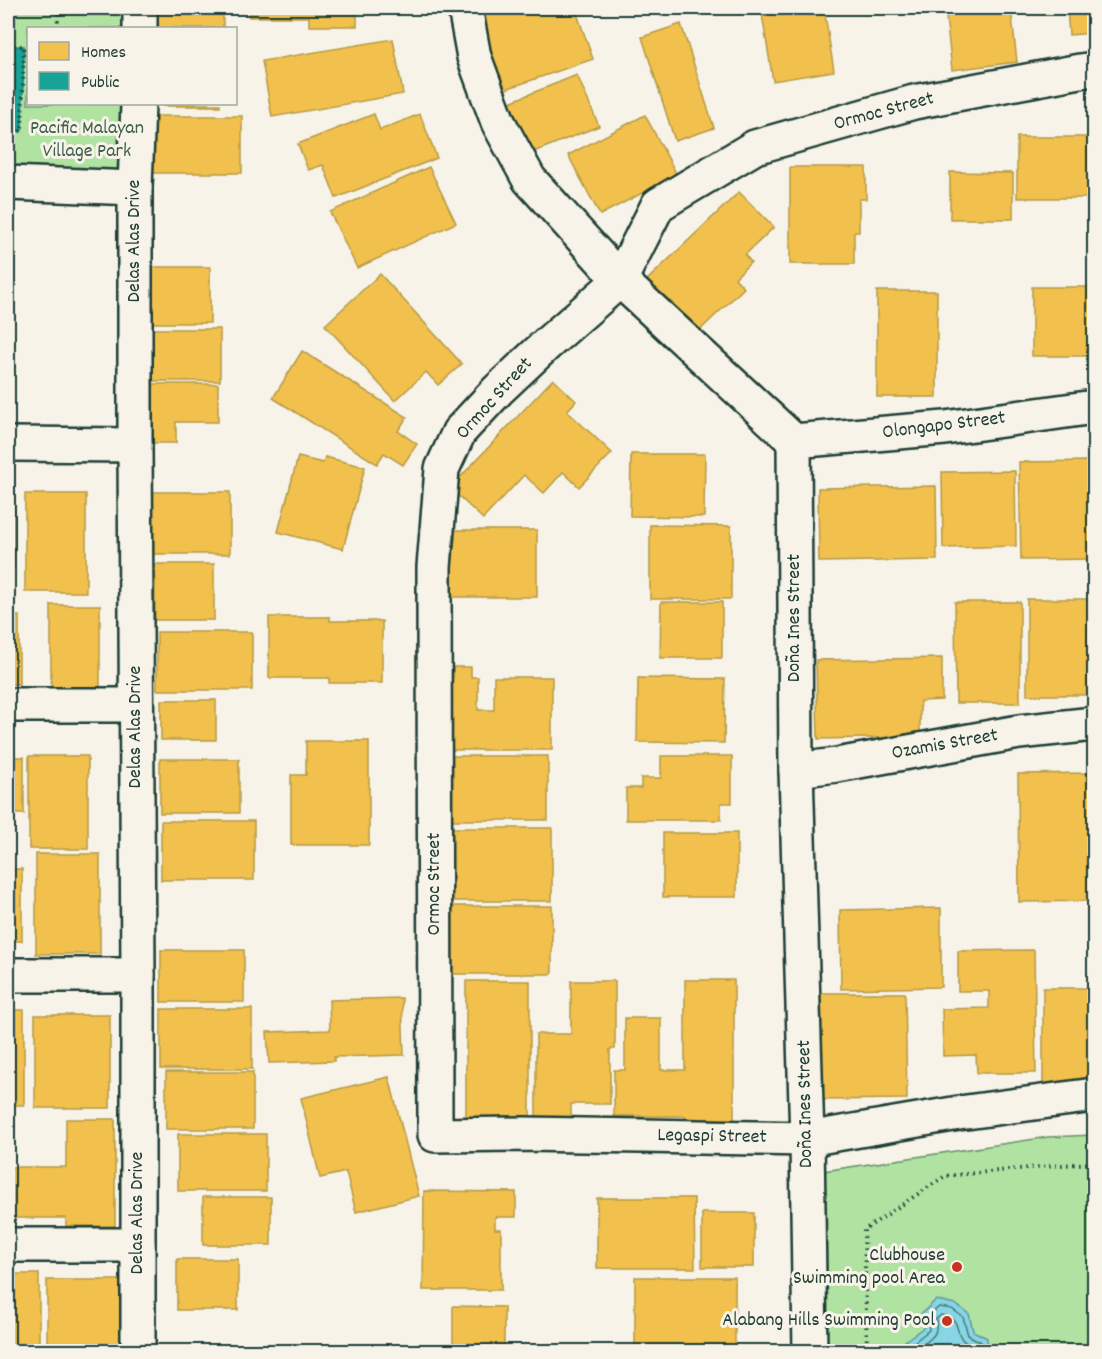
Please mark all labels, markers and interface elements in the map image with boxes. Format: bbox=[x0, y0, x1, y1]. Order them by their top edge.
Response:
legend bbox=[27, 27, 237, 105]
text: Homes bbox=[81, 41, 126, 66]
text: Public bbox=[81, 71, 120, 96]
street label: Ormoc Street bbox=[831, 85, 937, 139]
park label: Pacific Malayan Village Park bbox=[30, 115, 144, 166]
street label: Delas Alas Drive bbox=[121, 179, 149, 302]
street label: Ormoc Street bbox=[450, 351, 540, 447]
street label: Olongapo Street bbox=[881, 405, 1007, 447]
street label: Doña Ines Street bbox=[781, 554, 809, 682]
street label: Delas Alas Drive bbox=[122, 665, 150, 788]
street label: Ozamis Street bbox=[890, 722, 1000, 768]
street label: Ormoc Street bbox=[421, 833, 449, 935]
street label: Doña Ines Street bbox=[791, 1040, 821, 1168]
street label: Legaspi Street bbox=[657, 1122, 767, 1152]
street label: Delas Alas Drive bbox=[124, 1151, 152, 1274]
place label: Clubhouse Swimming pool Area bbox=[793, 1242, 946, 1293]
marker: Clubhouse Swimming pool Area bbox=[950, 1260, 964, 1274]
place label: Alabang Hills Swimming Pool bbox=[722, 1307, 935, 1335]
marker: Alabang Hills Swimming Pool bbox=[940, 1314, 954, 1328]

